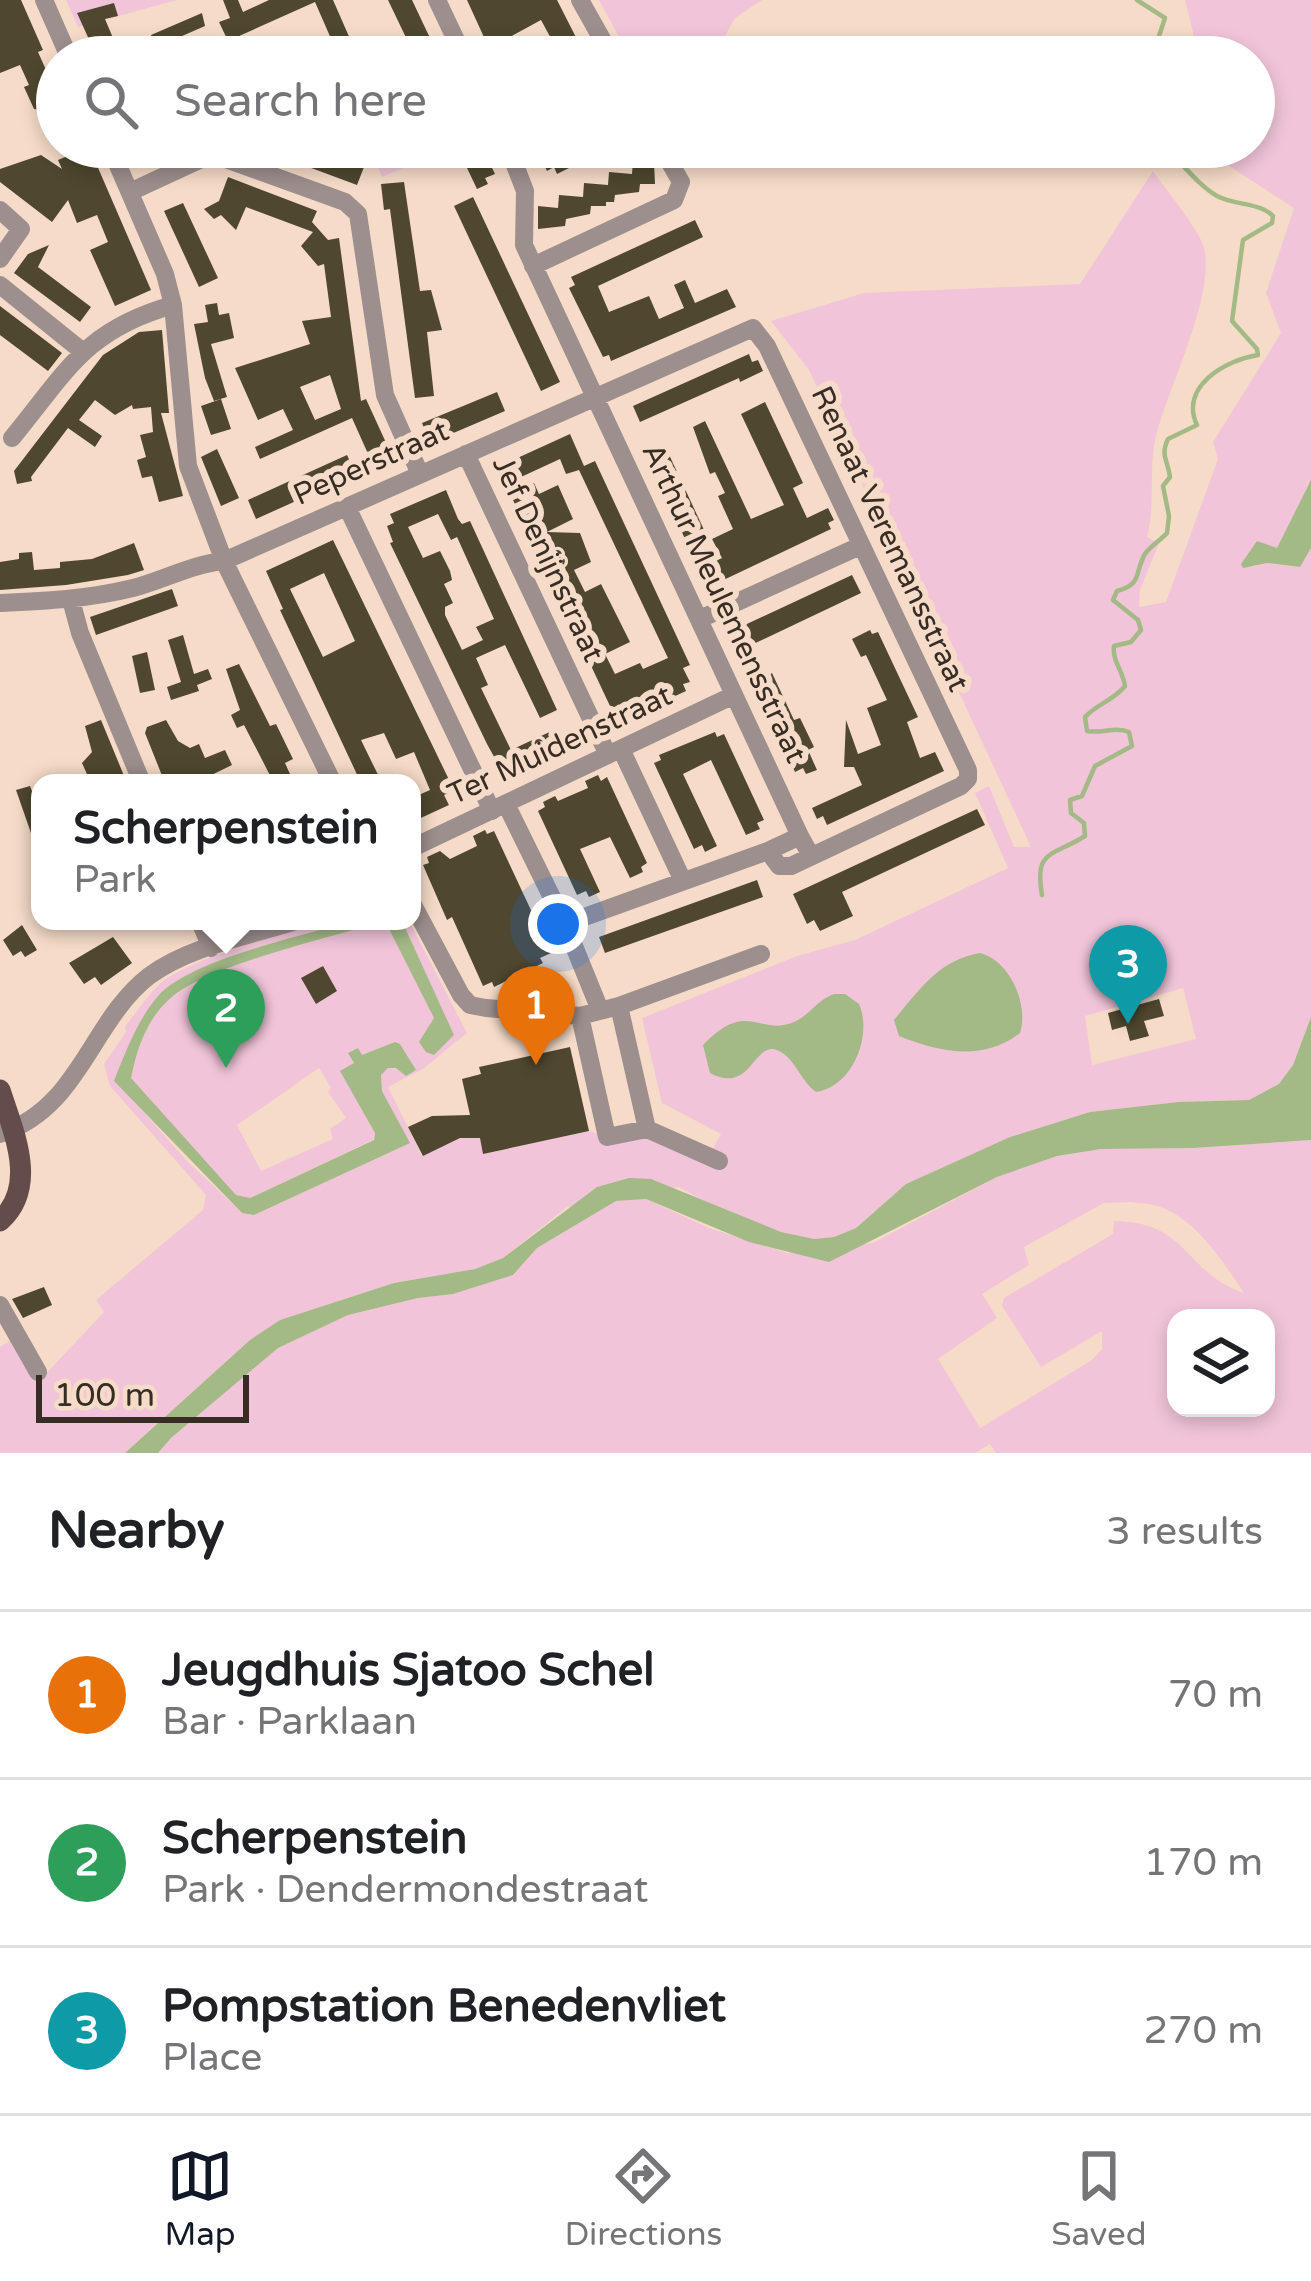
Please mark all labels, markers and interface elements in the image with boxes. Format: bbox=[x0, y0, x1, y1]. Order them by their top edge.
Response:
search box bbox=[36, 36, 1275, 168]
icon: search bbox=[78, 69, 144, 135]
text: Search here bbox=[174, 75, 427, 129]
street label: Renaat Veremansstraat bbox=[803, 380, 977, 698]
street label: Peperstraat bbox=[288, 412, 454, 514]
street label: Arthur Meulemensstraat bbox=[634, 437, 814, 769]
street label: Jef Denijnstraat bbox=[484, 450, 612, 668]
street label: Ter Muidenstraat bbox=[442, 677, 678, 813]
popup bbox=[31, 774, 421, 930]
text: Scherpenstein bbox=[73, 802, 379, 856]
text: Park bbox=[73, 856, 157, 903]
your location bbox=[528, 894, 588, 954]
pin: 3 bbox=[1089, 925, 1167, 1024]
pin: 1 bbox=[497, 966, 575, 1065]
pin: 2 bbox=[187, 969, 265, 1068]
map controls bbox=[1167, 1309, 1275, 1417]
button: layers bbox=[1167, 1309, 1275, 1417]
scale bar bbox=[36, 1369, 249, 1422]
text: 100 m bbox=[54, 1376, 155, 1415]
text: Nearby bbox=[48, 1500, 225, 1562]
text: 3 results bbox=[1106, 1508, 1263, 1555]
text: Jeugdhuis Sjatoo Schel bbox=[162, 1644, 654, 1698]
text: 1 bbox=[75, 1671, 99, 1718]
text: 70 m bbox=[1168, 1671, 1263, 1718]
text: Bar · Parklaan bbox=[162, 1698, 417, 1745]
text: Scherpenstein bbox=[162, 1812, 467, 1866]
text: 2 bbox=[75, 1839, 99, 1886]
text: 170 m bbox=[1144, 1839, 1263, 1886]
text: Park · Dendermondestraat bbox=[162, 1866, 648, 1913]
text: Pompstation Benedenvliet bbox=[162, 1980, 726, 2034]
text: 3 bbox=[75, 2007, 99, 2054]
text: 270 m bbox=[1144, 2007, 1263, 2054]
text: Place bbox=[162, 2034, 262, 2081]
tab: Map bbox=[164, 2143, 236, 2254]
tab: Directions bbox=[564, 2143, 722, 2254]
tab: Saved bbox=[1051, 2143, 1147, 2254]

